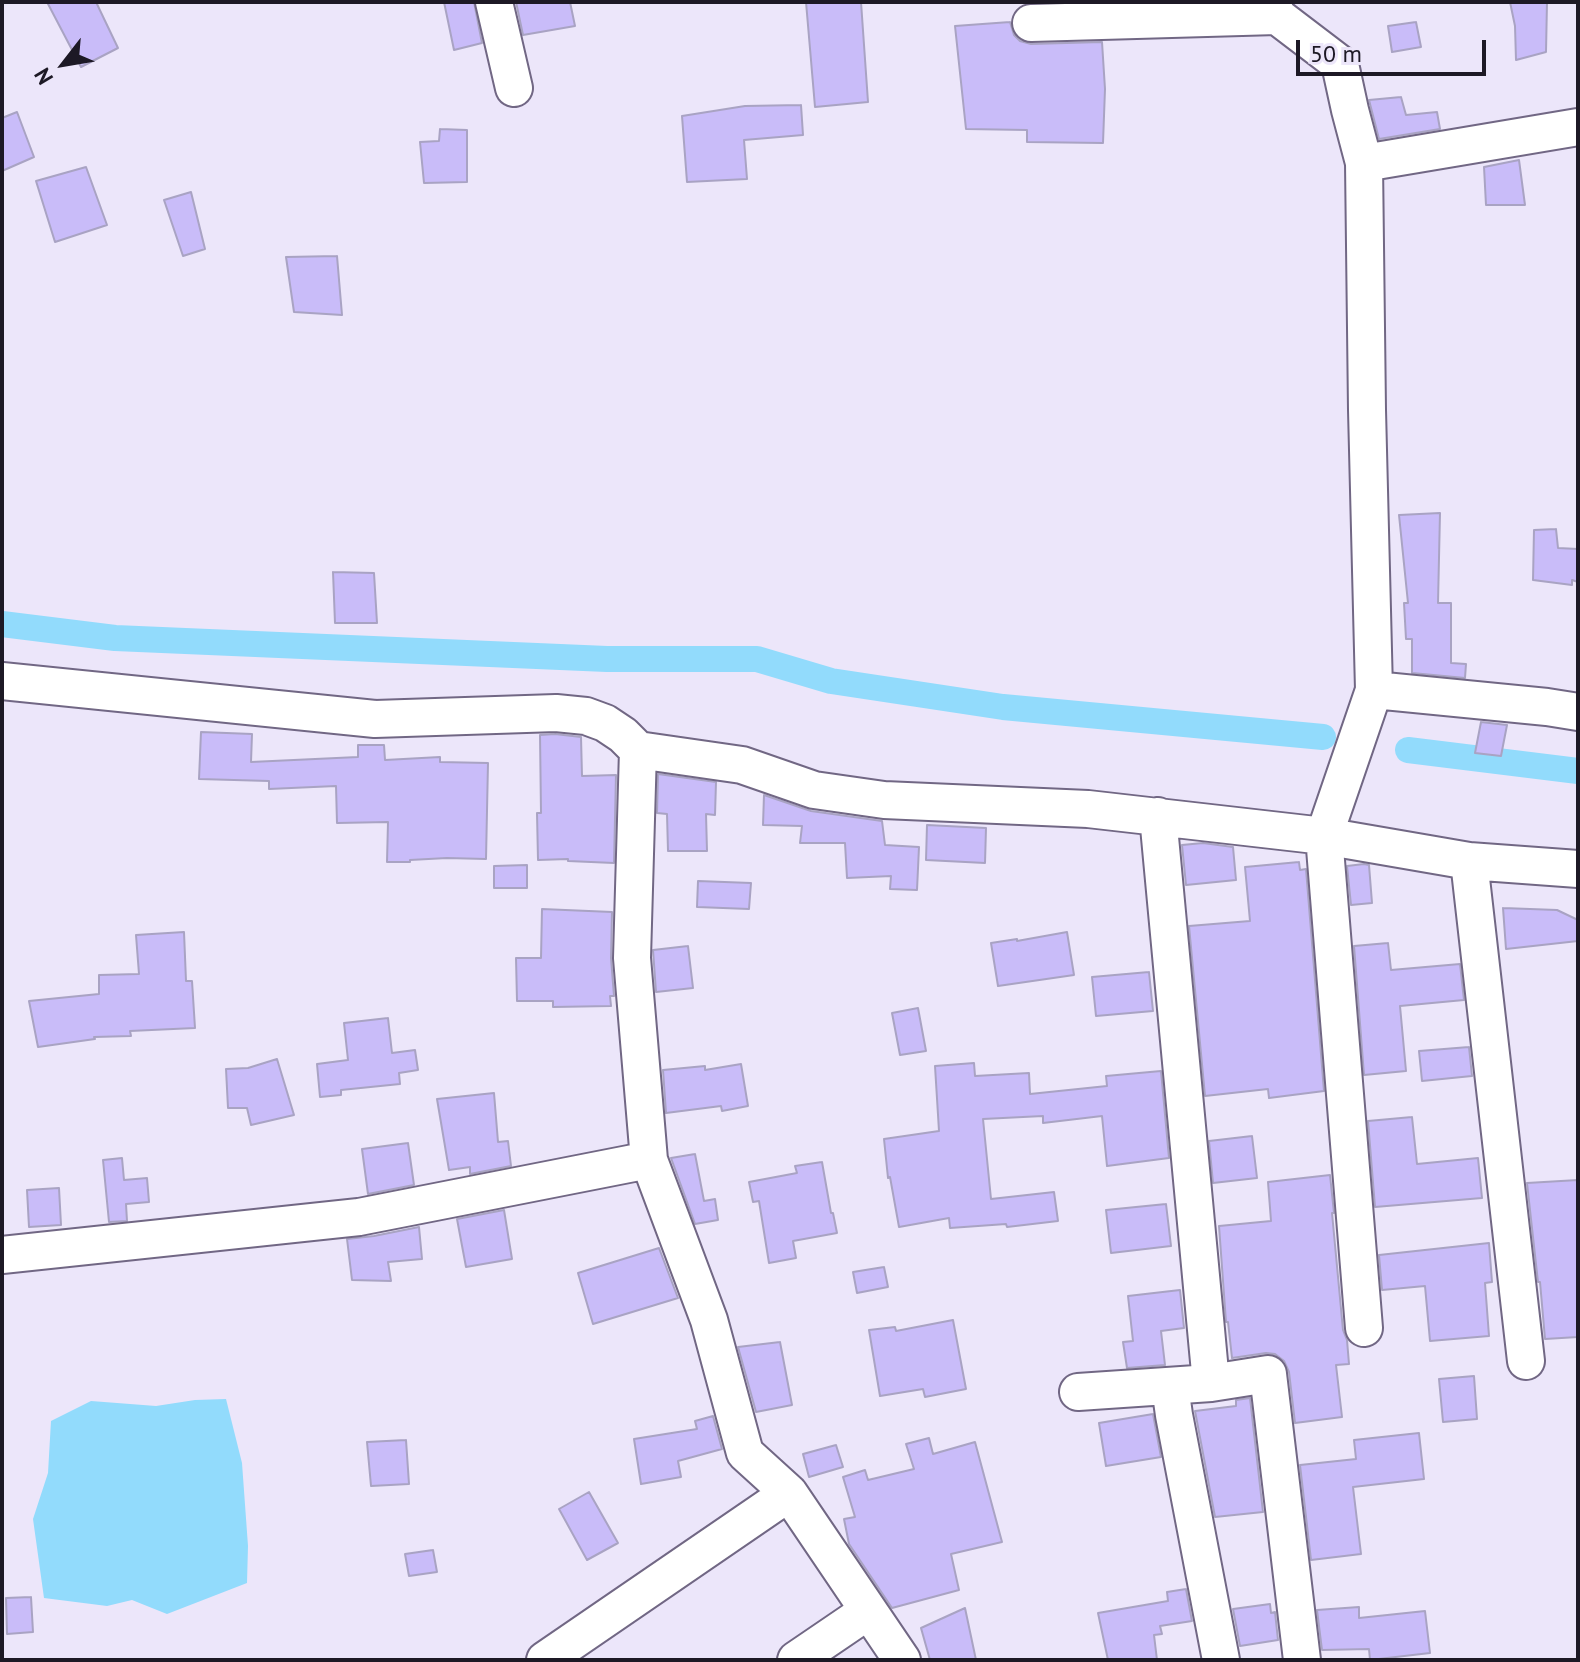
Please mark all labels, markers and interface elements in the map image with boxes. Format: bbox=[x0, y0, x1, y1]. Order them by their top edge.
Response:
north arrow bbox=[24, 24, 104, 104]
scale bar bbox=[1300, 24, 1490, 74]
text: 50 m bbox=[1310, 38, 1362, 69]
text: N bbox=[28, 63, 59, 90]

